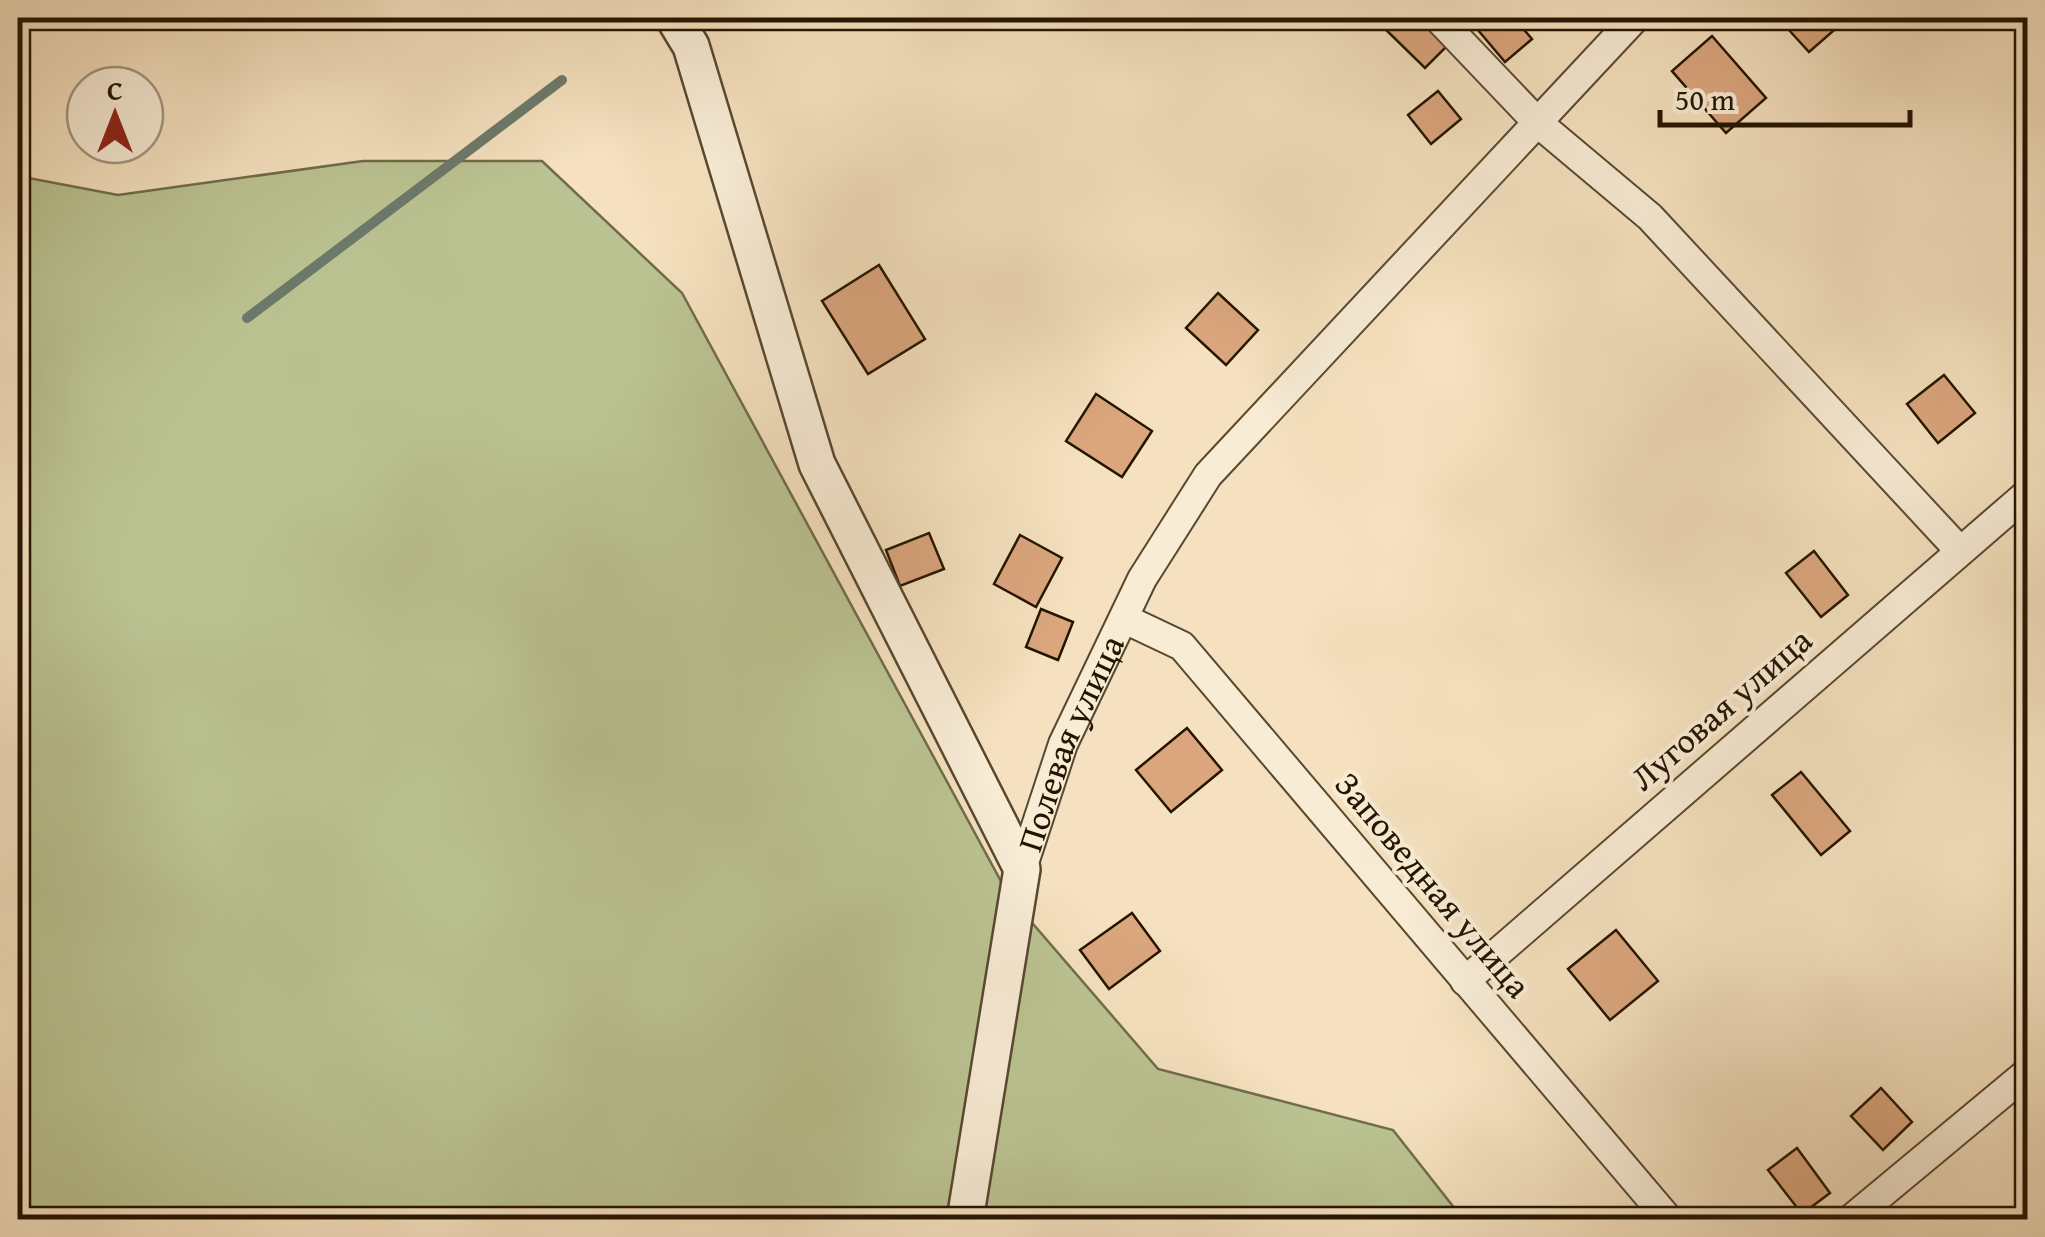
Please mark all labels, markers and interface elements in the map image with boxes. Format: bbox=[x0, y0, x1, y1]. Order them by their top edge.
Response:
north arrow bbox=[65, 65, 165, 165]
scale bar bbox=[1660, 65, 1910, 127]
text: С bbox=[107, 69, 123, 110]
text: 50 m bbox=[1675, 77, 1735, 121]
street label: Луговая улица bbox=[1619, 615, 1823, 802]
street label: Полевая улица bbox=[1004, 626, 1137, 858]
street label: Заповедная улица bbox=[1323, 760, 1544, 1009]

